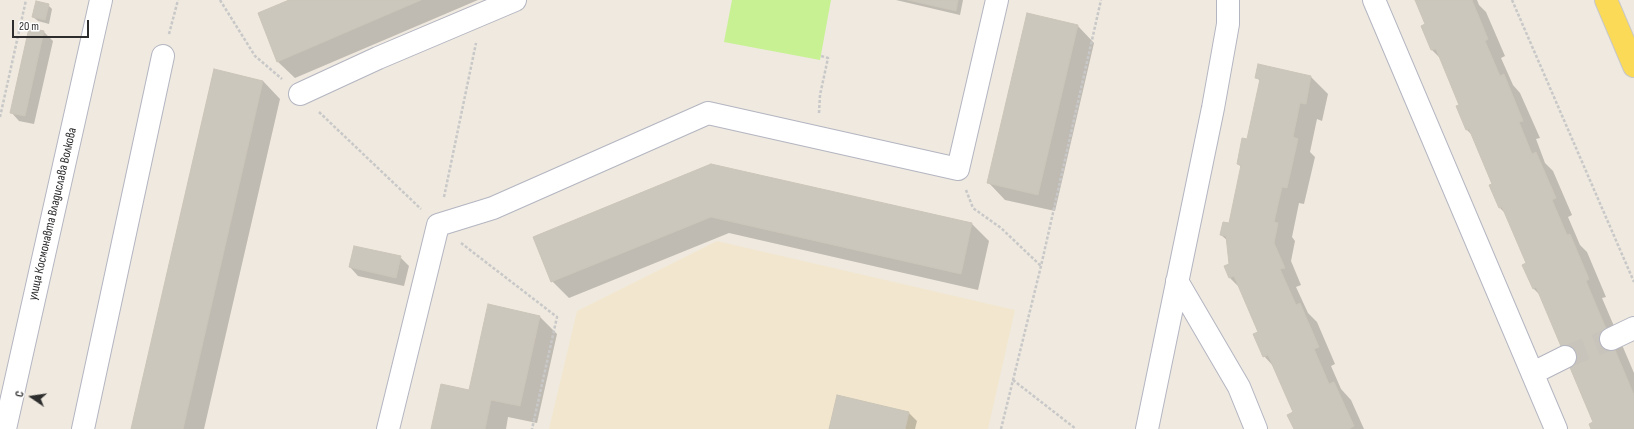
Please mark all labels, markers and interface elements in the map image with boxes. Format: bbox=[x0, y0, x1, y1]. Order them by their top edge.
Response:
scale bar bbox=[14, 12, 91, 38]
text: 20 m bbox=[19, 19, 39, 34]
street label: улица Космонавта Владислава Волкова bbox=[25, 126, 81, 302]
north arrow bbox=[12, 377, 52, 417]
text: С bbox=[13, 390, 27, 398]

